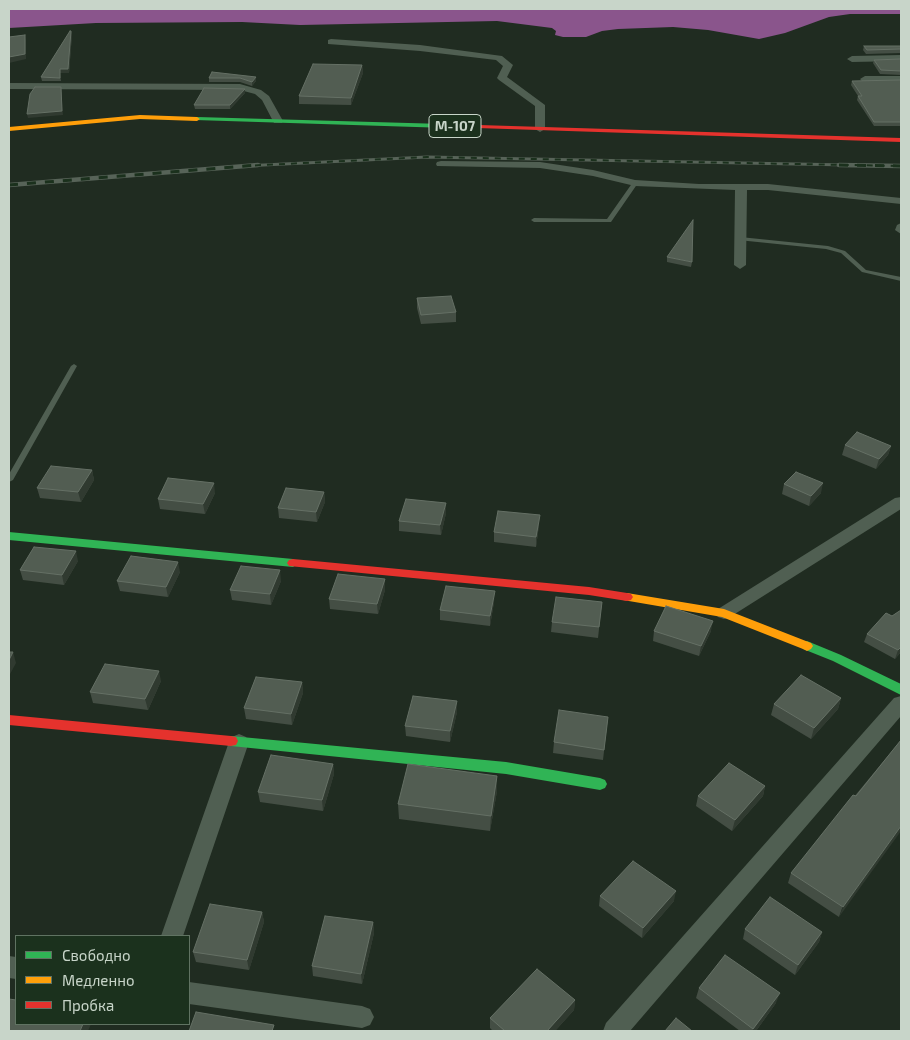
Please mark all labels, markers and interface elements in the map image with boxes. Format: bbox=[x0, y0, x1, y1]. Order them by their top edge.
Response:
road number: М-107 bbox=[429, 114, 481, 138]
legend bbox=[15, 935, 190, 1025]
text: Свободно bbox=[62, 946, 131, 964]
text: Медленно bbox=[62, 971, 135, 989]
text: Пробка bbox=[62, 996, 114, 1014]

